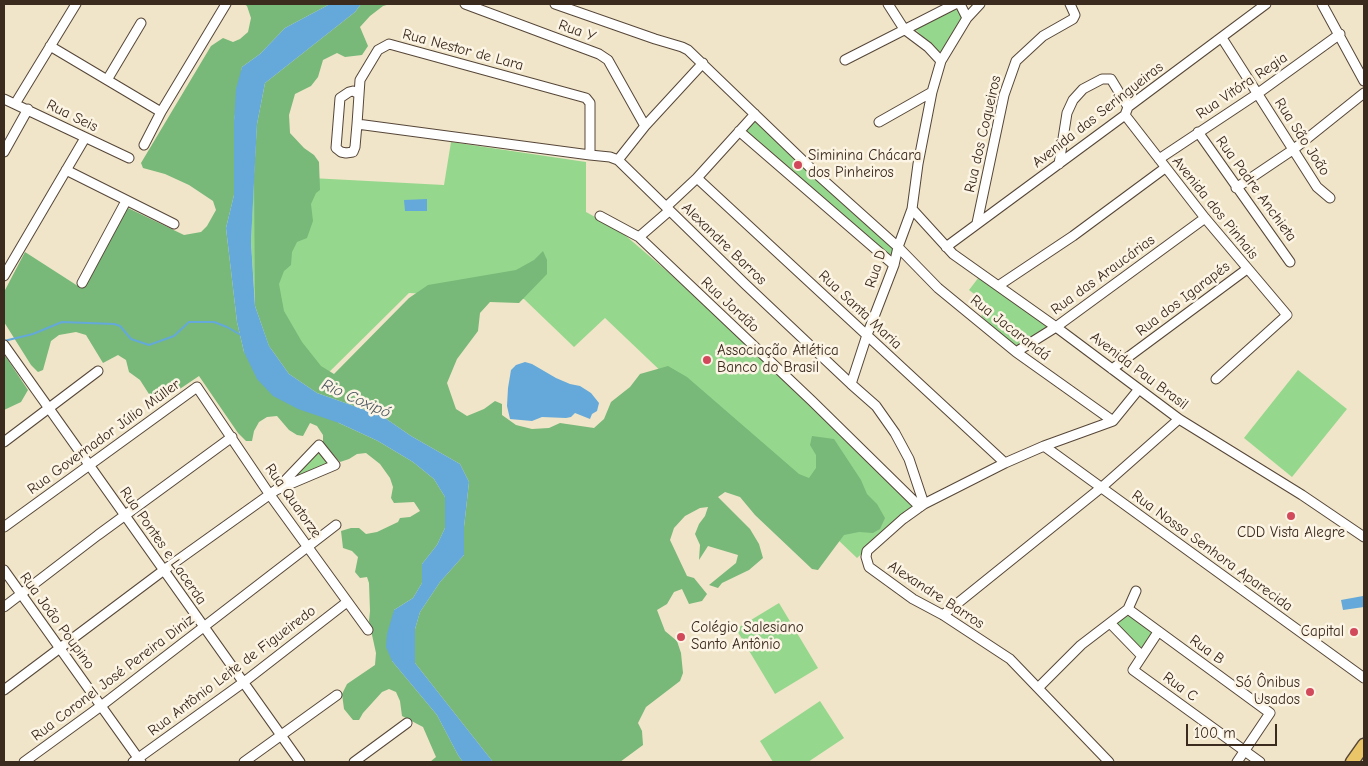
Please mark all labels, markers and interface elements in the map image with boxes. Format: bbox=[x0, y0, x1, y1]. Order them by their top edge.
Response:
street label: Rua Y bbox=[556, 16, 598, 46]
street label: Rua Nestor de Lara bbox=[400, 25, 526, 75]
street label: Rua Vitóra Regia bbox=[1193, 49, 1291, 123]
street label: Avenida das Seringueiras bbox=[1029, 58, 1167, 172]
street label: Rua dos Coqueiros bbox=[961, 74, 1005, 194]
street label: Rua São João bbox=[1270, 95, 1334, 179]
street label: Rua Seis bbox=[43, 96, 101, 136]
street label: Rua Padre Anchieta bbox=[1212, 133, 1300, 245]
place label: Siminina Chácara dos Pinheiros bbox=[808, 147, 922, 182]
street label: Avenida dos Pinhais bbox=[1168, 153, 1262, 263]
marker: Siminina Chácara dos Pinheiros bbox=[792, 159, 804, 171]
street label: Alexandre Barros bbox=[678, 199, 770, 289]
street label: Rua das Araucárias bbox=[1047, 231, 1159, 319]
street label: Rua D bbox=[861, 248, 891, 290]
street label: Rua dos Igarapés bbox=[1132, 258, 1234, 340]
street label: Rua Santa Maria bbox=[814, 267, 906, 353]
street label: Rua Jordão bbox=[697, 273, 763, 337]
street label: Rua Jacarandá bbox=[967, 291, 1053, 365]
street label: Avenida Pau Brasil bbox=[1086, 328, 1192, 414]
place label: Associação Atlética Banco do Brasil bbox=[717, 342, 839, 377]
marker: Associação Atlética Banco do Brasil bbox=[701, 354, 713, 366]
street label: Rua Governador Júlio Müller bbox=[24, 375, 184, 499]
water label: Rio Coxipó bbox=[319, 375, 393, 423]
street label: Rua Quatorze bbox=[261, 460, 325, 542]
street label: Rua Pontes e Lacerda bbox=[116, 484, 210, 608]
street label: Rua Nossa Senhora Aparecida bbox=[1128, 487, 1296, 615]
marker: CDD Vista Alegre bbox=[1285, 510, 1297, 522]
place label: CDD Vista Alegre bbox=[1237, 524, 1345, 542]
street label: Alexandre Barros bbox=[884, 557, 988, 633]
street label: Rua João Poupino bbox=[16, 569, 98, 673]
street label: Rua Antônio Leite de Figueiredo bbox=[145, 602, 319, 740]
street label: Rua Coronel José Pereira Diniz bbox=[28, 611, 198, 745]
place label: Colégio Salesiano Santo Antônio bbox=[691, 619, 804, 654]
place label: Capital bbox=[1301, 623, 1344, 641]
marker: Capital bbox=[1348, 626, 1360, 638]
marker: Colégio Salesiano Santo Antônio bbox=[675, 631, 687, 643]
street label: Rua B bbox=[1186, 631, 1228, 669]
street label: Rua C bbox=[1159, 668, 1201, 706]
place label: Só Ônibus Usados bbox=[1236, 674, 1300, 709]
marker: Só Ônibus Usados bbox=[1304, 686, 1316, 698]
scale bar bbox=[1188, 714, 1279, 746]
text: 100 m bbox=[1194, 724, 1236, 742]

